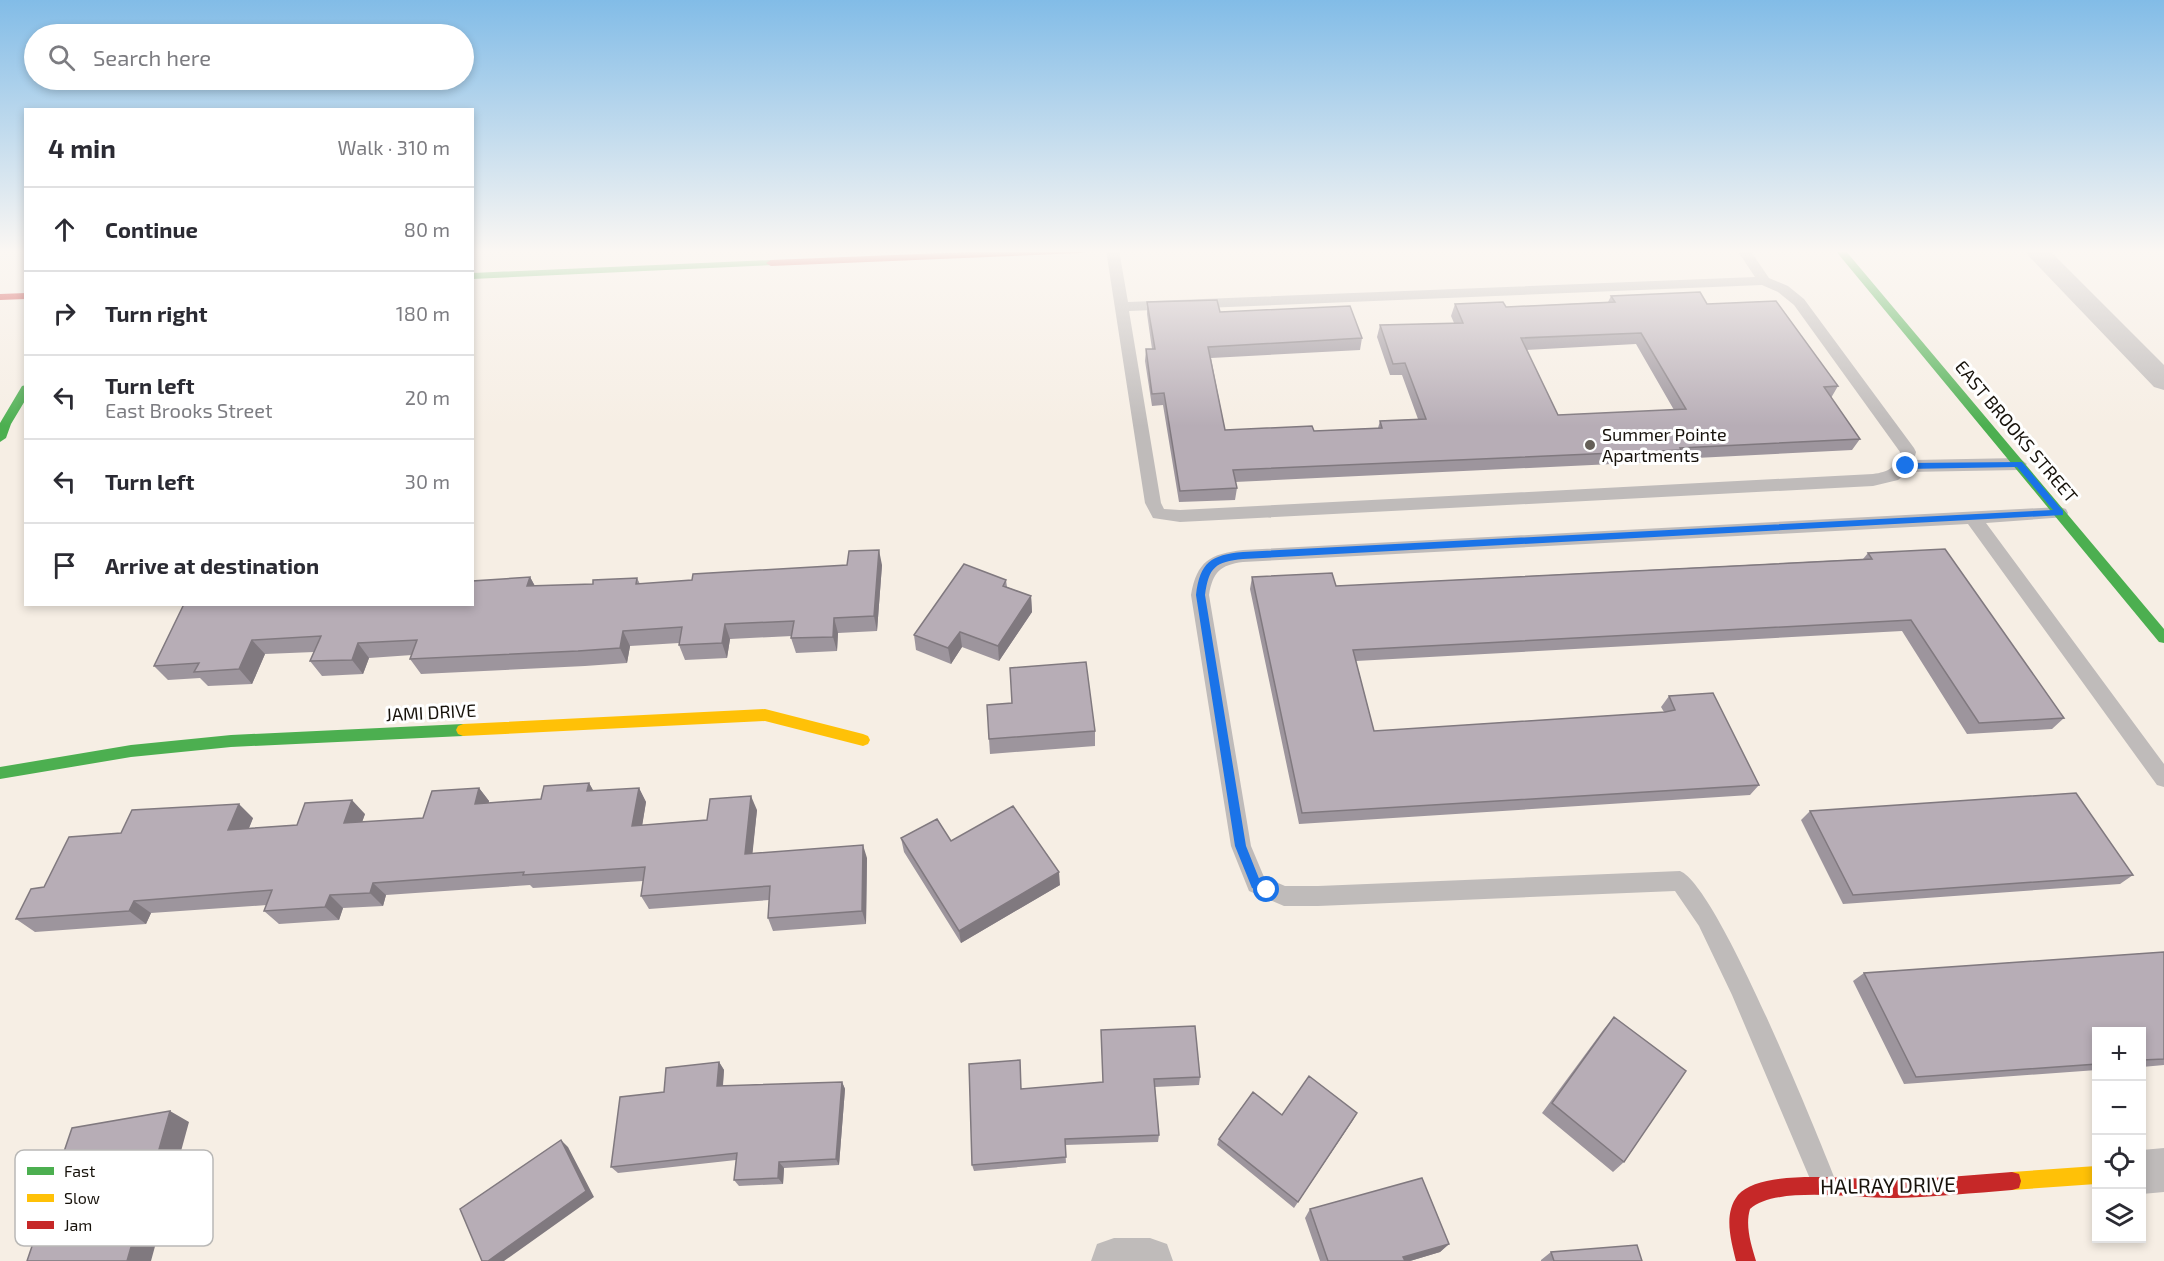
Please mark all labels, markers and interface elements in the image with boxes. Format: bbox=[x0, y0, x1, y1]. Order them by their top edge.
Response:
search box bbox=[24, 24, 474, 90]
icon: search bbox=[45, 41, 78, 74]
text: Search here bbox=[93, 44, 211, 70]
text: 4 min bbox=[48, 132, 116, 163]
text: Walk · 310 m bbox=[338, 135, 450, 159]
icon: ahead bbox=[48, 213, 81, 246]
text: Continue bbox=[105, 216, 198, 242]
text: 80 m bbox=[404, 217, 450, 241]
icon: right bbox=[48, 297, 81, 330]
text: Turn right bbox=[105, 300, 207, 326]
text: 180 m bbox=[396, 301, 450, 325]
street label: EAST BROOKS STREET bbox=[1951, 356, 2083, 507]
text: Turn left bbox=[105, 372, 194, 398]
icon: left bbox=[48, 381, 81, 414]
text: 20 m bbox=[405, 385, 450, 409]
text: East Brooks Street bbox=[105, 398, 273, 422]
place label: Summer Pointe Apartments bbox=[1602, 423, 1727, 466]
marker: Summer Pointe Apartments bbox=[1583, 438, 1597, 452]
route end bbox=[1892, 452, 1918, 478]
icon: left bbox=[48, 465, 81, 498]
text: Turn left bbox=[105, 468, 194, 494]
text: 30 m bbox=[405, 469, 450, 493]
icon: arrive bbox=[48, 549, 81, 582]
text: Arrive at destination bbox=[105, 552, 319, 578]
street label: JAMI DRIVE bbox=[385, 699, 477, 725]
route start bbox=[1253, 876, 1279, 902]
map controls bbox=[2092, 1027, 2146, 1243]
button: + bbox=[2092, 1027, 2146, 1081]
button: − bbox=[2092, 1081, 2146, 1135]
button: locate bbox=[2092, 1135, 2146, 1189]
legend bbox=[15, 1150, 213, 1246]
text: Fast bbox=[64, 1161, 95, 1180]
street label: HALRAY DRIVE bbox=[1820, 1171, 1956, 1198]
text: Slow bbox=[64, 1188, 100, 1207]
button: layers bbox=[2092, 1189, 2146, 1243]
text: Jam bbox=[64, 1215, 92, 1234]

